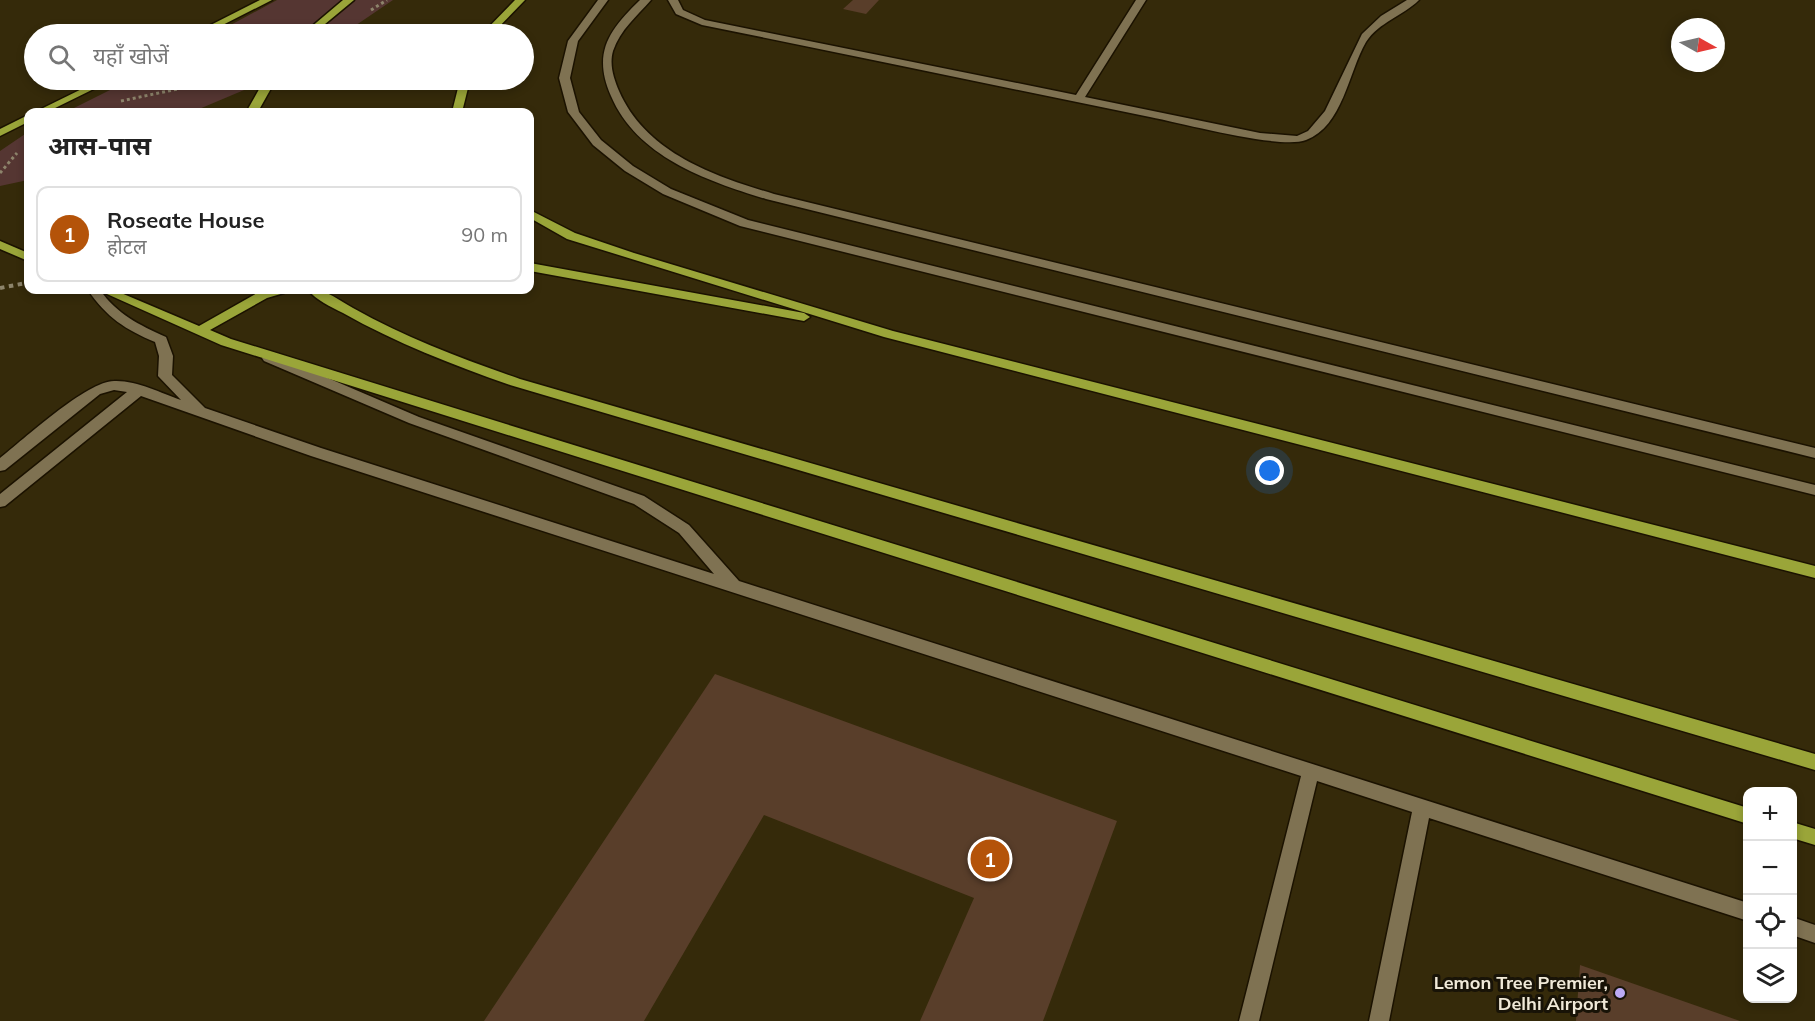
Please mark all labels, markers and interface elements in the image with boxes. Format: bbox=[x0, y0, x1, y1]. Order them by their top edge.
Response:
north arrow bbox=[1671, 18, 1725, 72]
search box bbox=[24, 24, 534, 90]
icon: search bbox=[45, 41, 78, 74]
text: यहाँ खोजें bbox=[93, 42, 169, 70]
text: आस-पास bbox=[48, 129, 151, 162]
text: Roseate House bbox=[107, 206, 264, 234]
text: 1 bbox=[64, 222, 76, 247]
text: 90 m bbox=[461, 222, 508, 247]
text: होटल bbox=[107, 234, 146, 259]
your location bbox=[1255, 456, 1284, 485]
map controls bbox=[1743, 787, 1797, 1003]
button: + bbox=[1743, 787, 1797, 841]
pin: 1 bbox=[970, 836, 1010, 882]
button: − bbox=[1743, 841, 1797, 895]
button: locate bbox=[1743, 895, 1797, 949]
button: layers bbox=[1743, 949, 1797, 1003]
place label: Lemon Tree Premier, Delhi Airport bbox=[1434, 971, 1608, 1015]
marker: Lemon Tree Premier, Delhi Airport bbox=[1613, 986, 1627, 1000]

